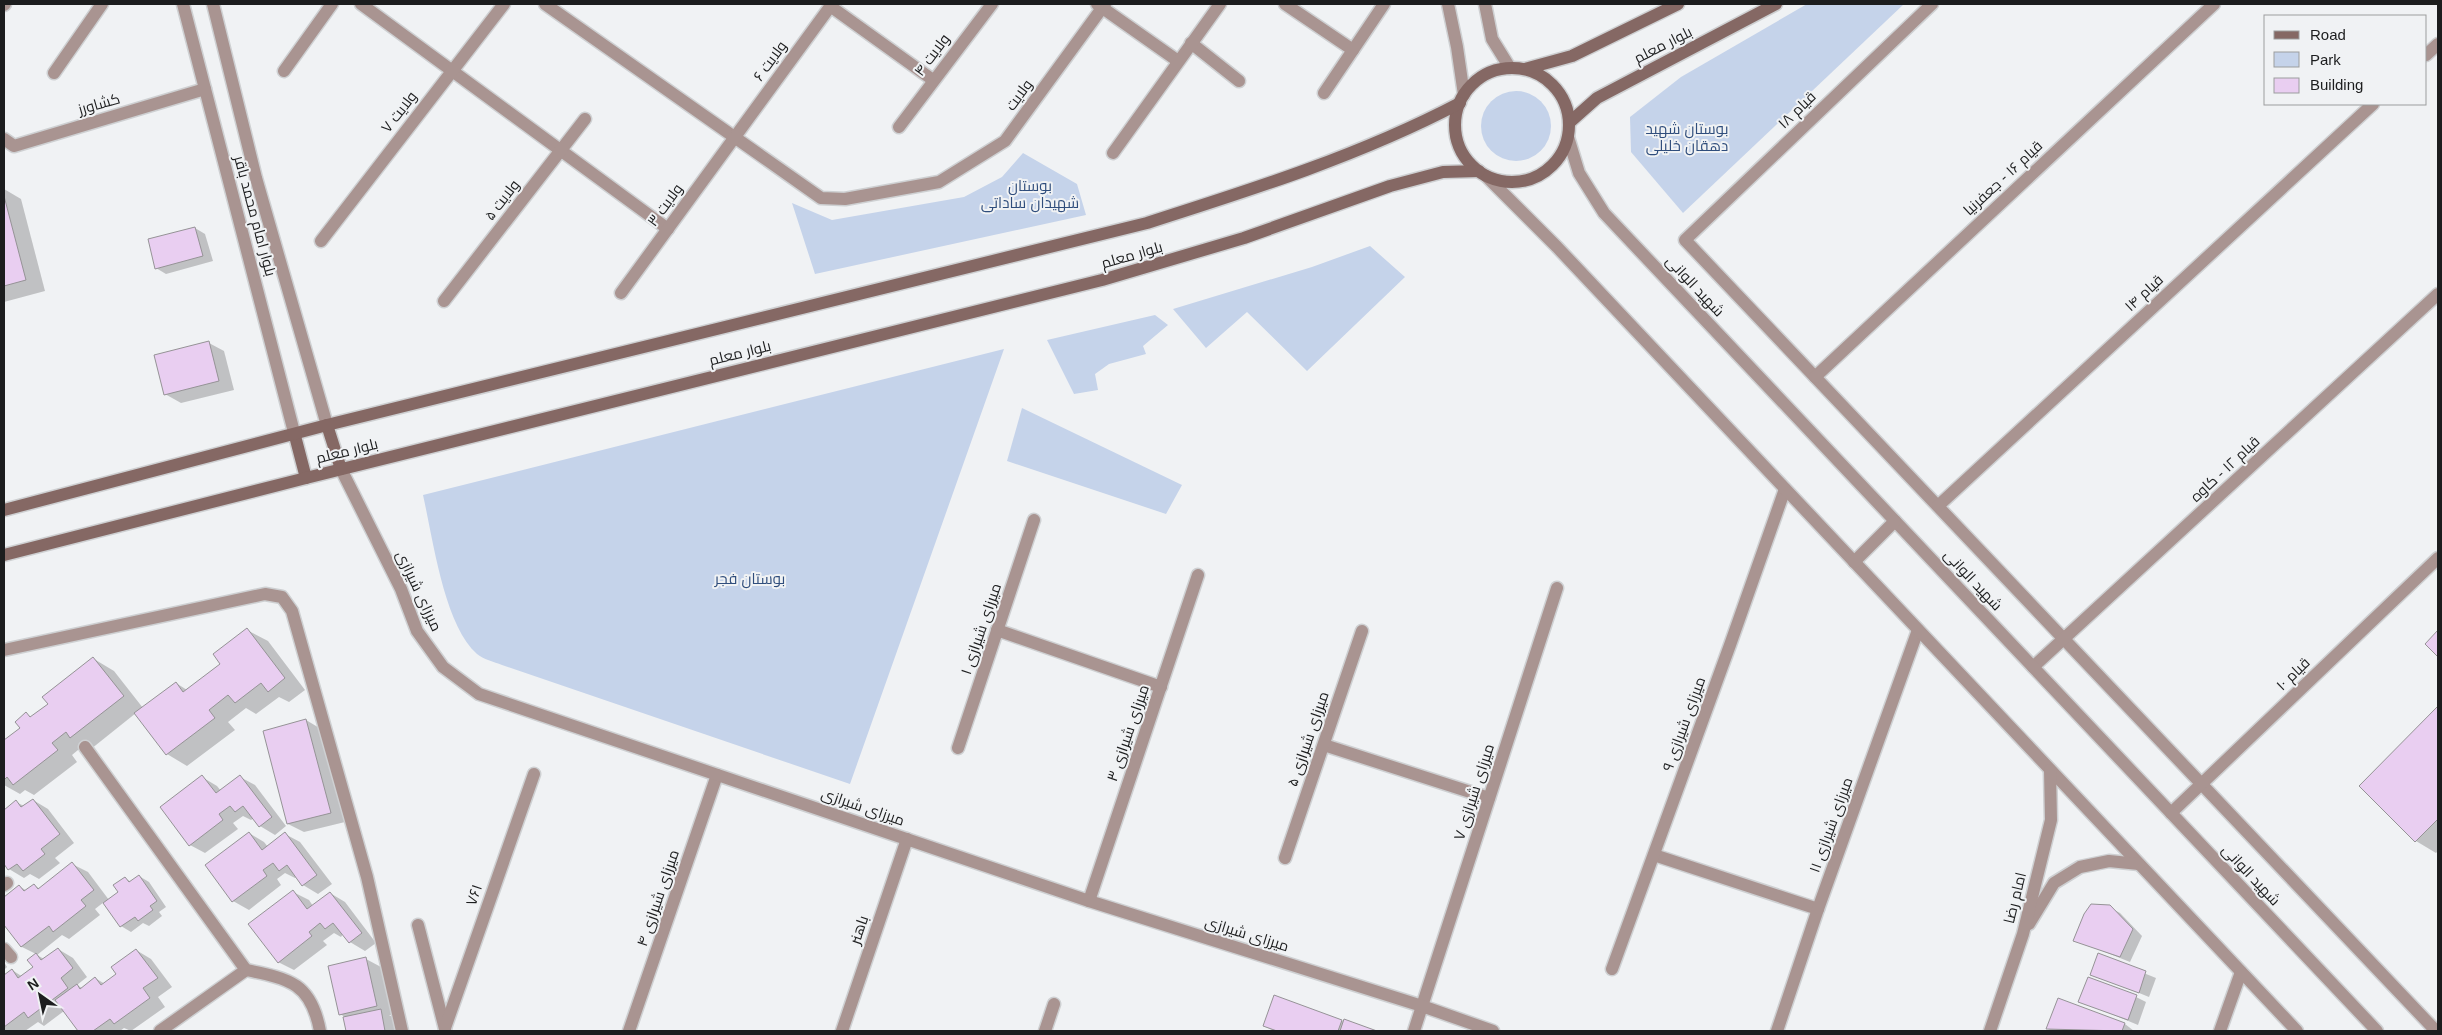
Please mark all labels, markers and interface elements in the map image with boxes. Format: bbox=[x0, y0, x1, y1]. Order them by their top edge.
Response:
legend bbox=[2264, 15, 2427, 105]
street label: بلوار معلم bbox=[1631, 23, 1696, 68]
text: Road bbox=[2310, 26, 2346, 43]
street label: ولایت ۴ bbox=[910, 30, 954, 80]
street label: ولایت ۶ bbox=[749, 37, 791, 85]
text: Park bbox=[2310, 51, 2341, 68]
street label: ولایت bbox=[1002, 76, 1036, 114]
text: Building bbox=[2310, 76, 2363, 93]
street label: ولایت ۷ bbox=[377, 88, 421, 136]
street label: قیام ۱۸ bbox=[1774, 88, 1820, 133]
street label: کشاورز bbox=[75, 89, 122, 119]
park label: بوستان شهید دهقان خلیلی bbox=[1646, 120, 1728, 156]
street label: قیام ۱۶ - جعفرنیا bbox=[1960, 137, 2047, 220]
street label: بلوار امام محمد باقر bbox=[229, 153, 280, 279]
street label: ولایت ۵ bbox=[481, 176, 523, 224]
park label: بوستان شهیدان ساداتی bbox=[981, 177, 1079, 213]
street label: ولایت ۳ bbox=[643, 180, 687, 230]
street label: بلوار معلم bbox=[1099, 238, 1165, 273]
street label: شهید الوانی bbox=[1661, 252, 1728, 321]
street label: قیام ۱۴ bbox=[2121, 271, 2168, 316]
street label: بلوار معلم bbox=[707, 337, 773, 370]
street label: قیام ۱۲ - کاوه bbox=[2187, 432, 2264, 506]
street label: بلوار معلم bbox=[314, 435, 380, 468]
street label: شهید الوانی bbox=[1939, 546, 2006, 615]
street label: میرزای شیرازی bbox=[392, 548, 446, 635]
park label: بوستان فجر bbox=[714, 570, 785, 589]
street label: میرزای شیرازی ۱ bbox=[957, 581, 1006, 677]
street label: قیام ۱۰ bbox=[2272, 654, 2314, 695]
street label: میرزای شیرازی ۹ bbox=[1659, 674, 1710, 774]
street label: میرزای شیرازی ۳ bbox=[1103, 682, 1154, 784]
street label: میرزای شیرازی ۵ bbox=[1283, 689, 1334, 789]
street label: میرزای شیرازی ۷ bbox=[1450, 741, 1499, 843]
street label: میرزای شیرازی ۱۱ bbox=[1805, 775, 1858, 876]
street label: میرزای شیرازی bbox=[819, 784, 907, 831]
street label: شهید الوانی bbox=[2217, 841, 2284, 910]
street label: میرزای شیرازی ۴ bbox=[633, 847, 684, 949]
street label: امام رضا bbox=[2000, 870, 2031, 926]
street label: ۷۶۱ bbox=[462, 882, 485, 908]
street label: باهنر bbox=[845, 913, 872, 948]
street label: میرزای شیرازی bbox=[1203, 913, 1291, 956]
north arrow bbox=[15, 970, 65, 1020]
text: N bbox=[24, 975, 42, 994]

